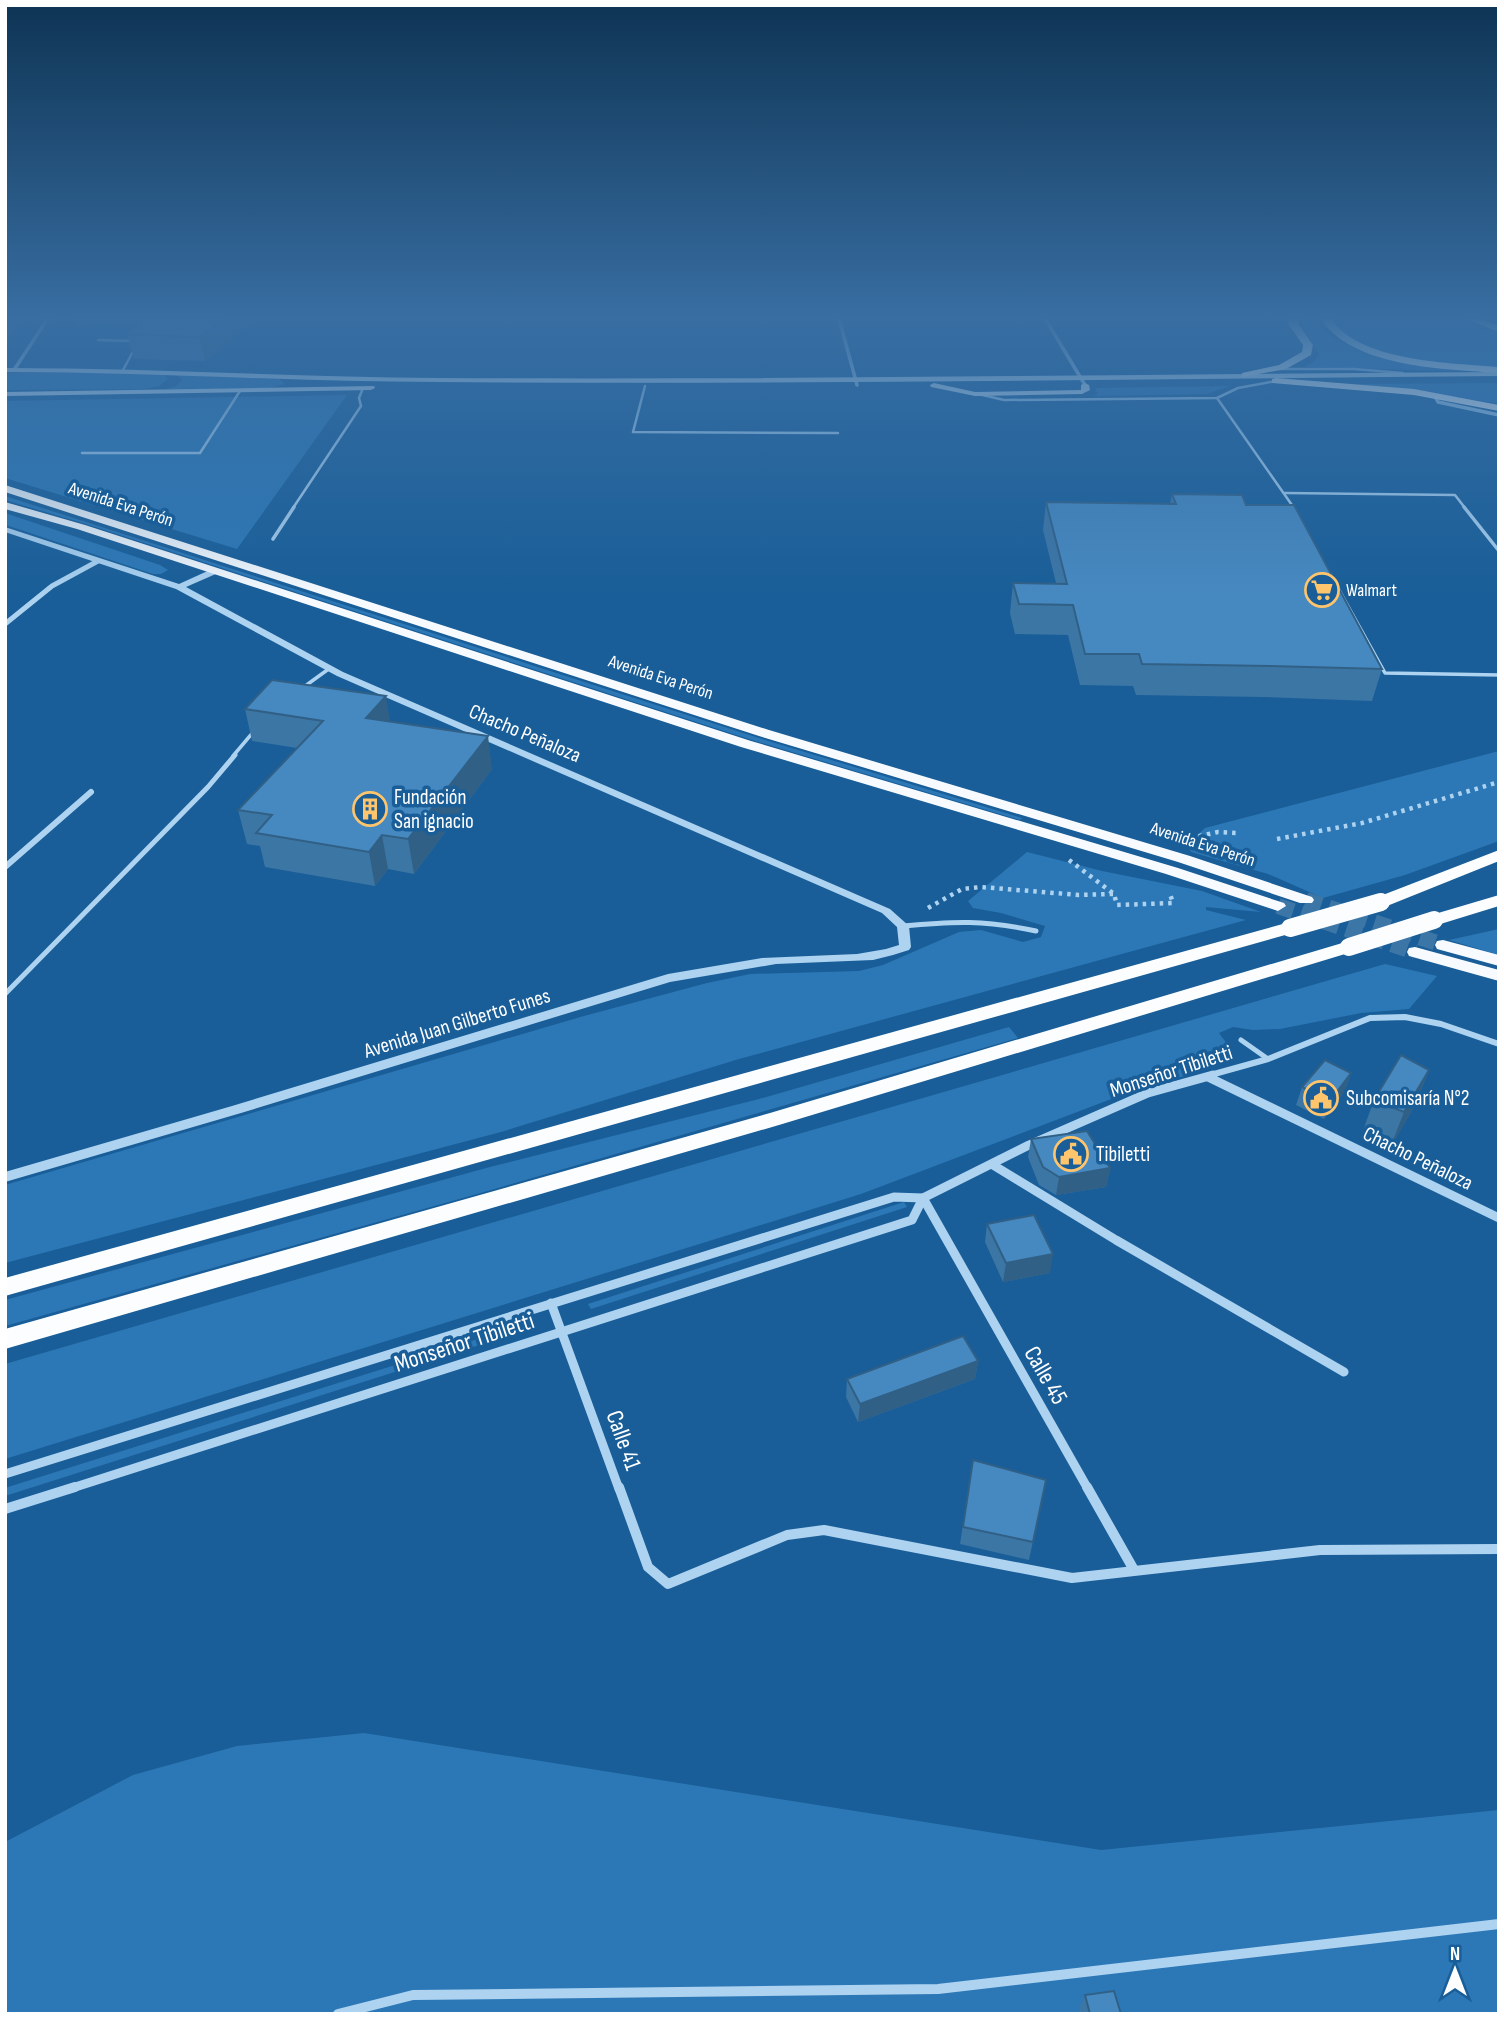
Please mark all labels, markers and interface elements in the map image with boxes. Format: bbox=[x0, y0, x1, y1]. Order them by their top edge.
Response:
street label: Avenida Eva Perón bbox=[65, 477, 176, 531]
supermarket icon: Walmart bbox=[1303, 571, 1341, 609]
place label: Walmart bbox=[1346, 580, 1397, 601]
street label: Avenida Eva Perón bbox=[605, 650, 716, 704]
street label: Chacho Peñaloza bbox=[465, 699, 585, 768]
place label: Fundación San ignacio bbox=[394, 785, 474, 834]
building icon: Fundación San ignacio bbox=[351, 790, 389, 828]
street label: Avenida Eva Perón bbox=[1147, 817, 1258, 871]
street label: Avenida Juan Gilberto Funes bbox=[360, 983, 553, 1064]
street label: Monseñor Tibiletti bbox=[1107, 1040, 1236, 1103]
public building icon: Subcomisaría N°2 bbox=[1302, 1079, 1340, 1117]
place label: Subcomisaría N°2 bbox=[1346, 1086, 1469, 1111]
street label: Chacho Peñaloza bbox=[1359, 1121, 1477, 1196]
public building icon: Tibiletti bbox=[1052, 1135, 1090, 1173]
place label: Tibiletti bbox=[1096, 1142, 1150, 1167]
street label: Monseñor Tibiletti bbox=[391, 1306, 538, 1379]
street label: Calle 45 bbox=[1017, 1341, 1074, 1410]
street label: Calle 41 bbox=[599, 1406, 648, 1475]
north arrow bbox=[1420, 1935, 1490, 2005]
text: N bbox=[1450, 1943, 1460, 1966]

